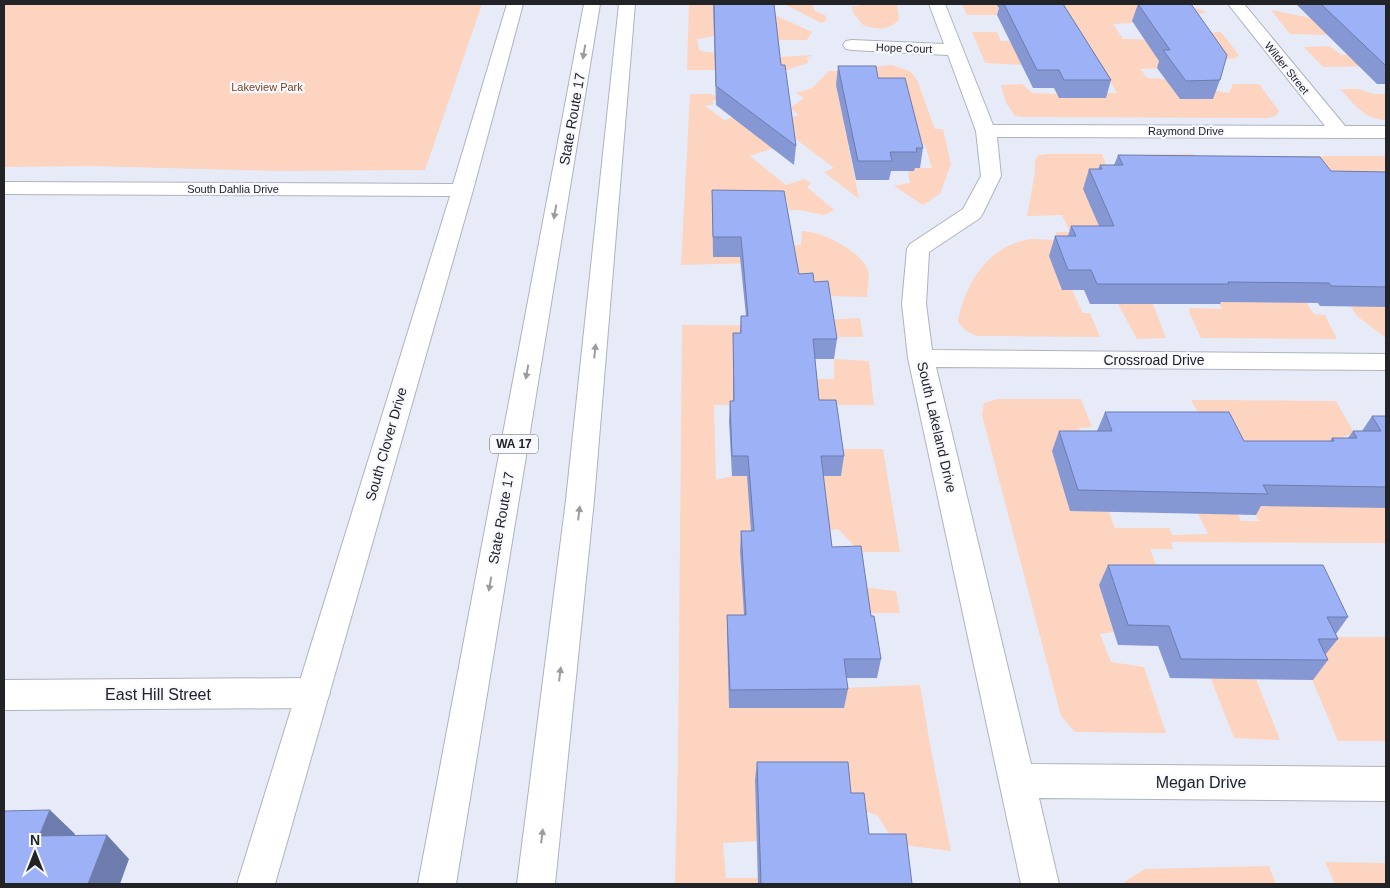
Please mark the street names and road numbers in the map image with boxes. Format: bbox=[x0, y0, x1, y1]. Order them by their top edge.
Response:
street label: Wilder Street bbox=[1262, 40, 1312, 96]
street label: Hope Court bbox=[876, 41, 932, 55]
street label: State Route 17 bbox=[556, 71, 588, 166]
street label: Raymond Drive bbox=[1148, 125, 1224, 137]
street label: South Dahlia Drive bbox=[187, 183, 279, 195]
street label: Crossroad Drive bbox=[1103, 352, 1205, 368]
street label: South Lakeland Drive bbox=[914, 360, 960, 494]
street label: South Clover Drive bbox=[362, 385, 410, 503]
road number: WA 17 bbox=[490, 434, 538, 454]
street label: State Route 17 bbox=[485, 470, 517, 565]
street label: East Hill Street bbox=[105, 686, 211, 703]
street label: Megan Drive bbox=[1156, 774, 1246, 791]

